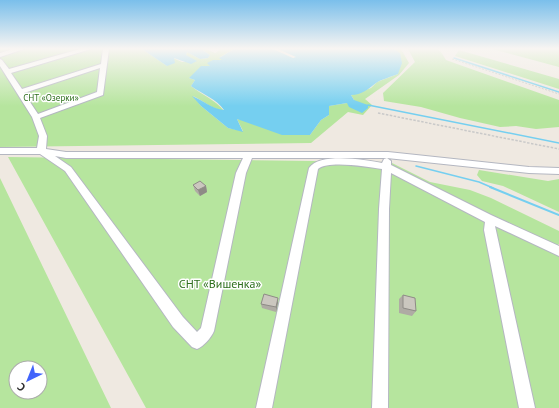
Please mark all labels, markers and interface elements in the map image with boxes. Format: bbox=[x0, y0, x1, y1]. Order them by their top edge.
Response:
park label: СНТ «Озерки» bbox=[23, 92, 79, 103]
park label: СНТ «Вишенка» bbox=[179, 276, 261, 291]
north arrow bbox=[8, 360, 48, 400]
text: С bbox=[14, 380, 28, 395]

